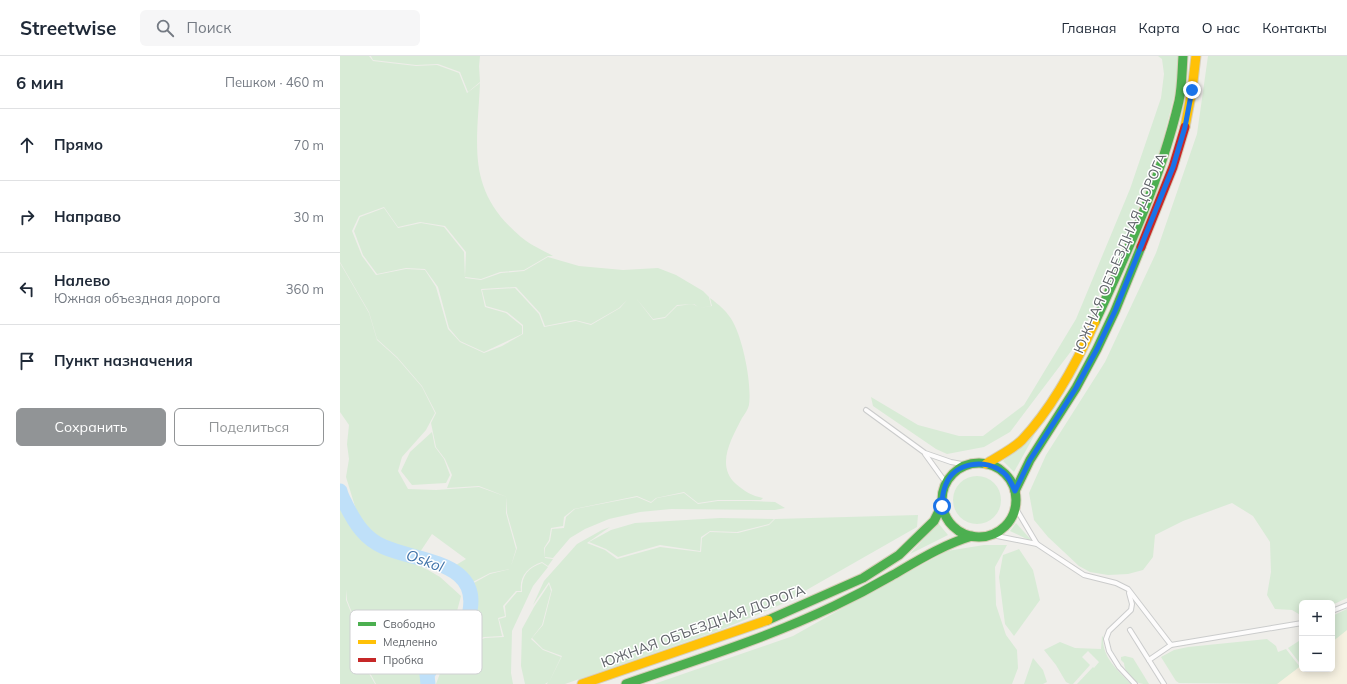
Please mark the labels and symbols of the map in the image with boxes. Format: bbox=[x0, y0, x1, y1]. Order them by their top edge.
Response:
route end bbox=[1183, 81, 1201, 99]
street label: ЮЖНАЯ ОБЪЕЗДНАЯ ДОРОГА bbox=[1069, 149, 1171, 356]
route start bbox=[933, 497, 951, 515]
water label: Oskol bbox=[404, 545, 447, 576]
street label: ЮЖНАЯ ОБЪЕЗДНАЯ ДОРОГА bbox=[598, 580, 808, 671]
legend bbox=[350, 610, 482, 674]
text: Свободно bbox=[383, 617, 436, 631]
text: Медленно bbox=[383, 635, 437, 649]
text: Пробка bbox=[383, 653, 424, 667]

